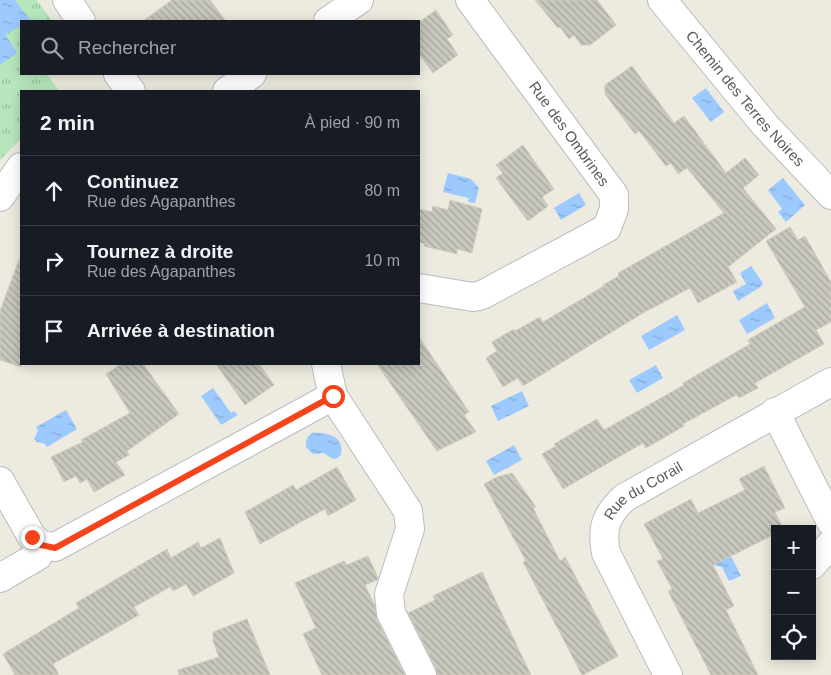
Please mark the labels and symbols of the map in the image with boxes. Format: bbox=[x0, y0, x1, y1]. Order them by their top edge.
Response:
street label: Chemin des Terres Noires bbox=[683, 27, 808, 170]
street label: Rue des Ombrines bbox=[526, 78, 613, 189]
route start bbox=[322, 385, 345, 408]
street label: Rue du Corail bbox=[600, 458, 685, 523]
route end bbox=[21, 526, 44, 549]

